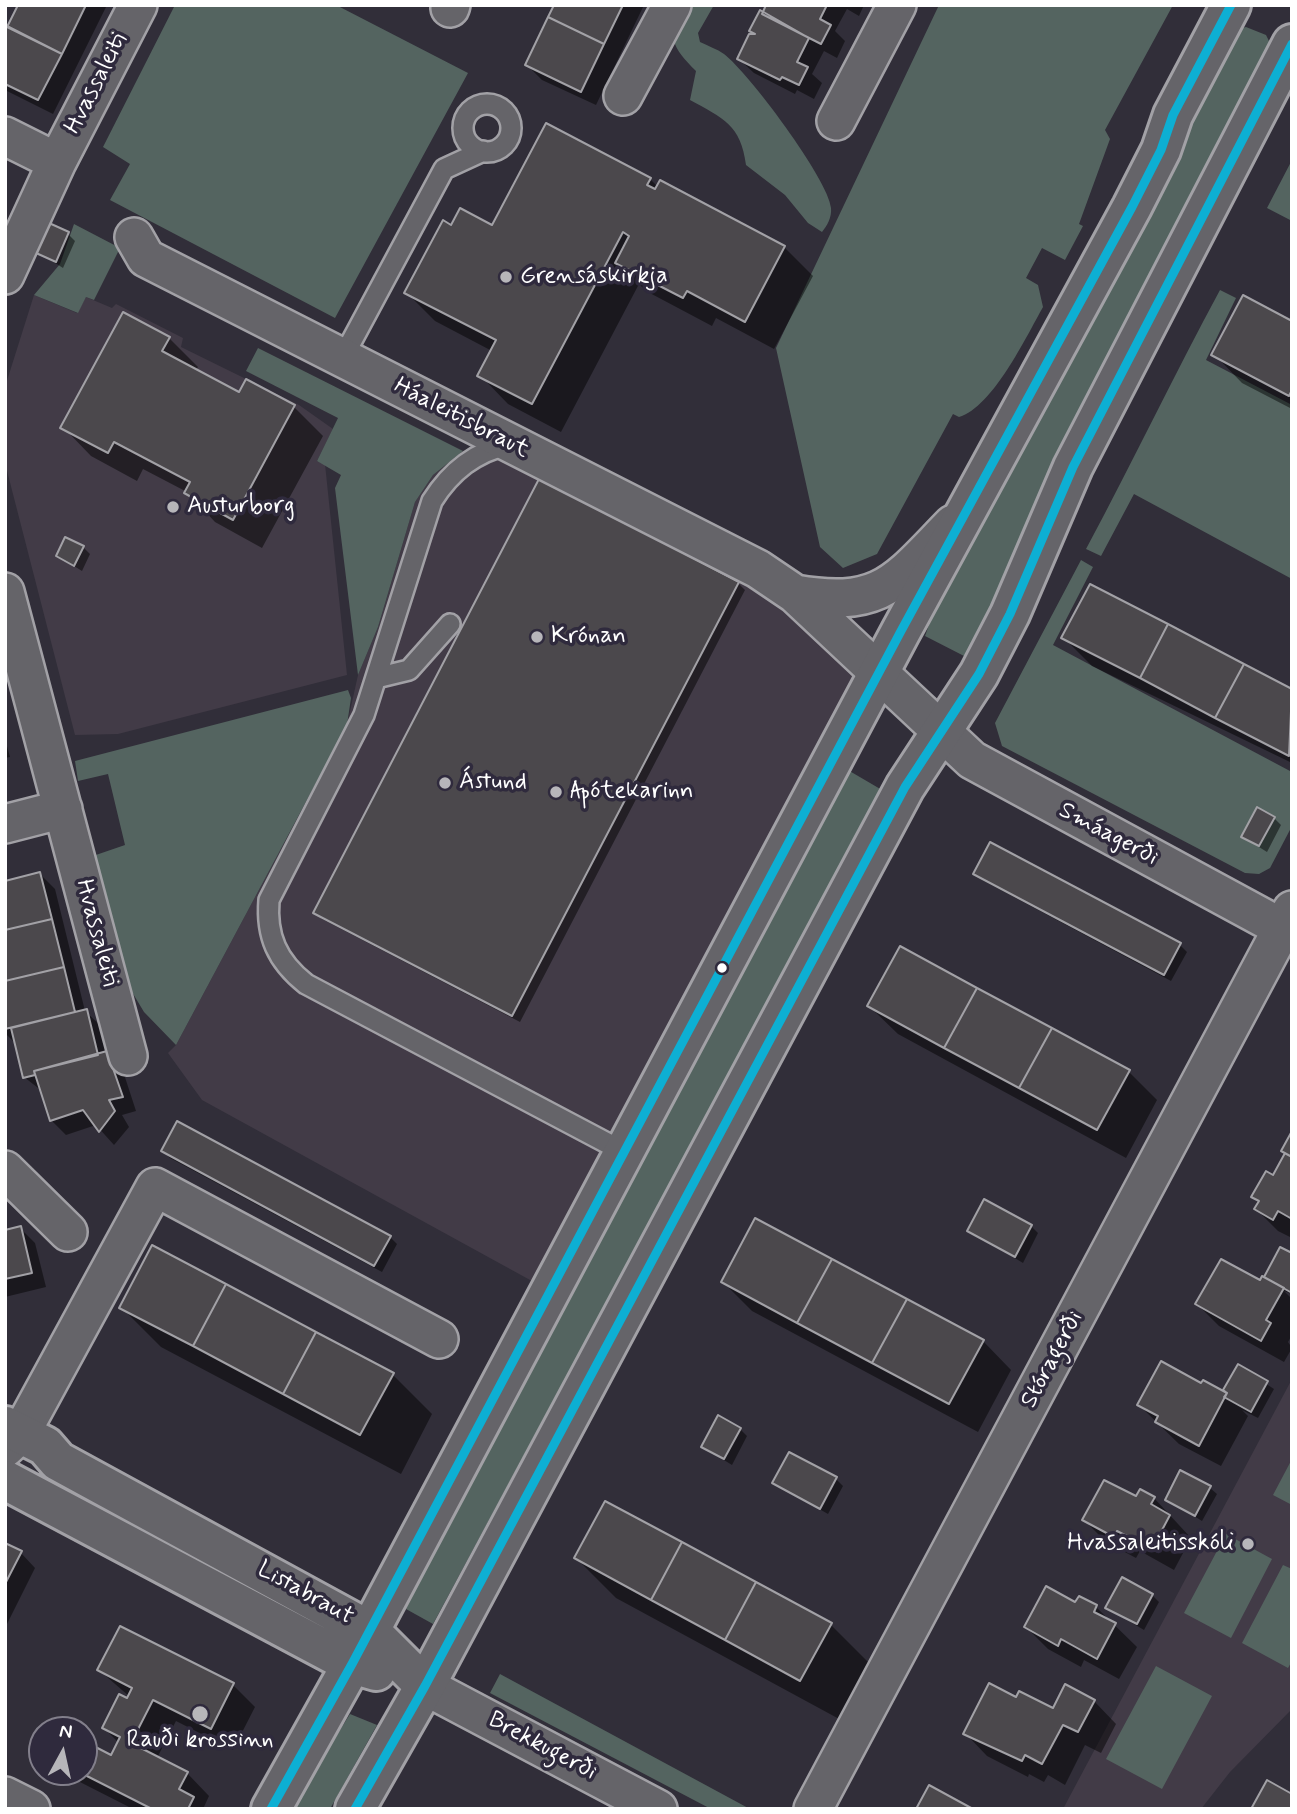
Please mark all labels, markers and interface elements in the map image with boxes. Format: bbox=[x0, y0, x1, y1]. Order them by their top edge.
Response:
street label: Hvassaleiti bbox=[59, 29, 135, 139]
place label: Grensáskirkja bbox=[520, 263, 668, 291]
marker: Grensáskirkja bbox=[498, 269, 514, 285]
street label: Háaleitisbraut bbox=[388, 373, 534, 465]
place label: Austurborg bbox=[187, 493, 295, 521]
marker: Austurborg bbox=[165, 499, 181, 515]
place label: Krónan bbox=[551, 623, 626, 651]
marker: Krónan bbox=[529, 629, 545, 645]
place label: Ástund bbox=[459, 769, 527, 797]
marker: Ástund bbox=[437, 775, 453, 791]
place label: Apótekarinn bbox=[570, 778, 694, 806]
marker: Apótekarinn bbox=[548, 784, 564, 800]
street label: Smáagerði bbox=[1053, 797, 1163, 873]
street label: Hvassaleiti bbox=[68, 876, 124, 990]
unlabelled marker bbox=[715, 961, 729, 975]
street label: Stóragerði bbox=[1016, 1307, 1090, 1413]
place label: Hvassaleitisskóli bbox=[1067, 1530, 1234, 1558]
marker: Hvassaleitisskóli bbox=[1240, 1536, 1256, 1552]
street label: Listabraut bbox=[252, 1556, 358, 1632]
marker: Rauði krossinn bbox=[190, 1704, 210, 1724]
street label: Brekkugerði bbox=[483, 1706, 601, 1788]
north arrow bbox=[28, 1716, 98, 1786]
text: N bbox=[58, 1718, 74, 1745]
place label: Rauði krossinn bbox=[126, 1727, 274, 1755]

